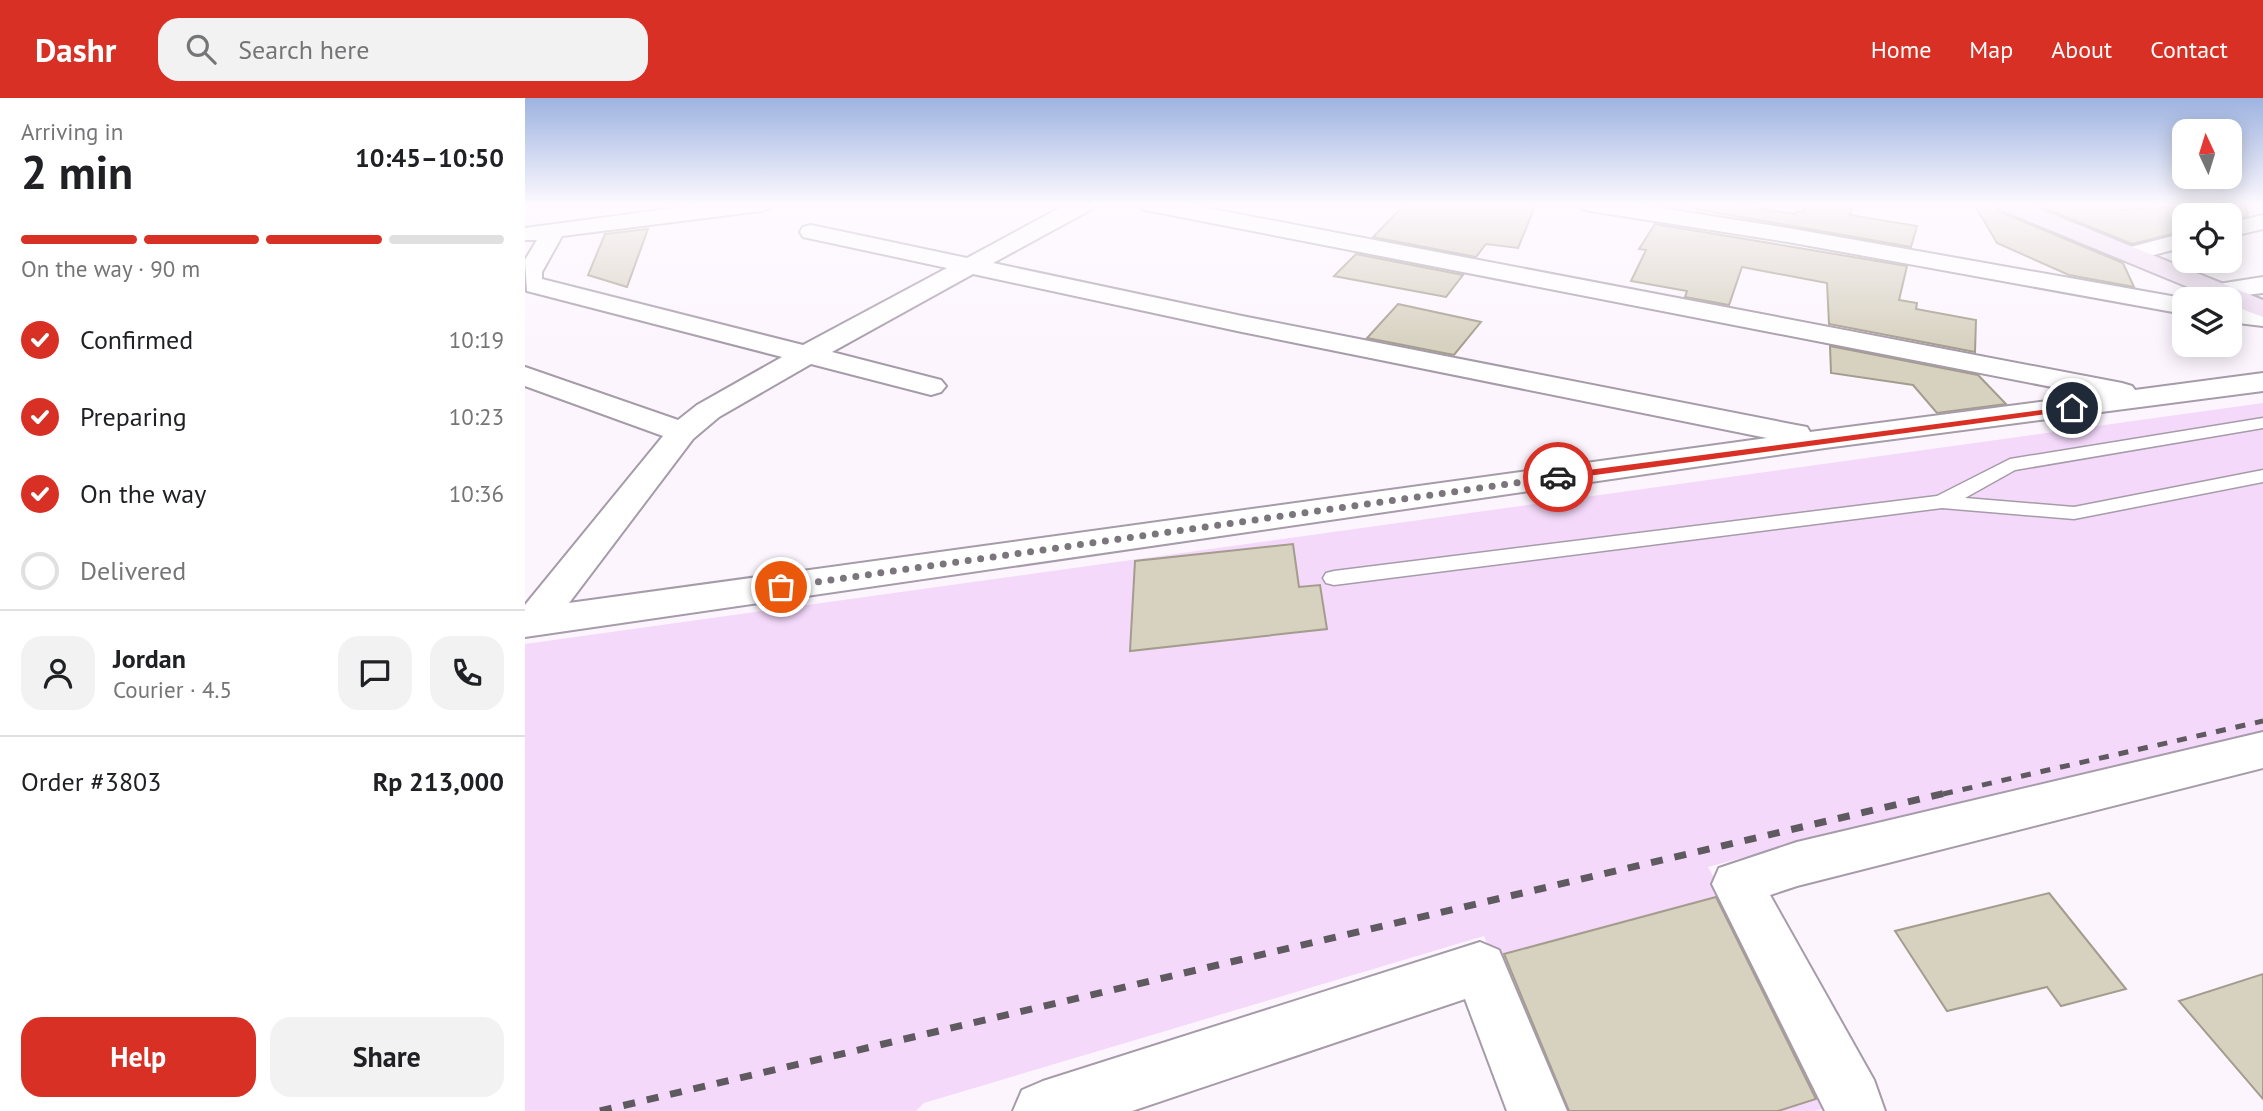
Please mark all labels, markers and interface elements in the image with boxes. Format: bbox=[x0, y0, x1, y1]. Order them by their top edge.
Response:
search box bbox=[158, 18, 648, 81]
text: Dashr bbox=[35, 28, 116, 71]
icon: search bbox=[182, 30, 220, 68]
text: Search here bbox=[238, 33, 369, 66]
text: Home bbox=[1871, 34, 1931, 65]
text: Map bbox=[1969, 34, 2013, 65]
text: About bbox=[2051, 34, 2112, 65]
text: Contact bbox=[2150, 34, 2228, 65]
text: Arriving in bbox=[21, 117, 123, 146]
north arrow bbox=[2172, 119, 2242, 189]
map controls bbox=[2172, 119, 2242, 357]
text: 10:45–10:50 bbox=[355, 141, 504, 174]
text: 2 min bbox=[21, 142, 133, 202]
button: locate bbox=[2172, 203, 2242, 273]
text: On the way · 90 m bbox=[21, 254, 200, 283]
button: layers bbox=[2172, 287, 2242, 357]
icon: check bbox=[21, 321, 59, 359]
text: Confirmed bbox=[80, 323, 193, 356]
text: 10:19 bbox=[449, 325, 504, 354]
pin bbox=[2042, 378, 2102, 438]
icon: home bbox=[2053, 389, 2091, 427]
icon: check bbox=[21, 398, 59, 436]
text: Preparing bbox=[80, 400, 187, 433]
text: 10:23 bbox=[449, 402, 504, 431]
courier bbox=[1523, 442, 1593, 512]
icon: car bbox=[1539, 458, 1577, 496]
icon: check bbox=[21, 475, 59, 513]
text: On the way bbox=[80, 477, 206, 510]
text: 10:36 bbox=[449, 479, 504, 508]
text: Delivered bbox=[80, 554, 186, 587]
pin bbox=[751, 557, 811, 617]
icon: bag bbox=[762, 568, 800, 606]
button: person bbox=[21, 636, 95, 710]
button: chat bbox=[338, 636, 412, 710]
button: phone bbox=[430, 636, 504, 710]
text: Jordan bbox=[113, 642, 186, 675]
text: Courier · 4.5 bbox=[113, 675, 232, 704]
text: Order #3803 bbox=[21, 765, 161, 798]
text: Rp 213,000 bbox=[373, 765, 504, 798]
button: Help bbox=[21, 1017, 256, 1097]
button: Share bbox=[270, 1017, 504, 1097]

